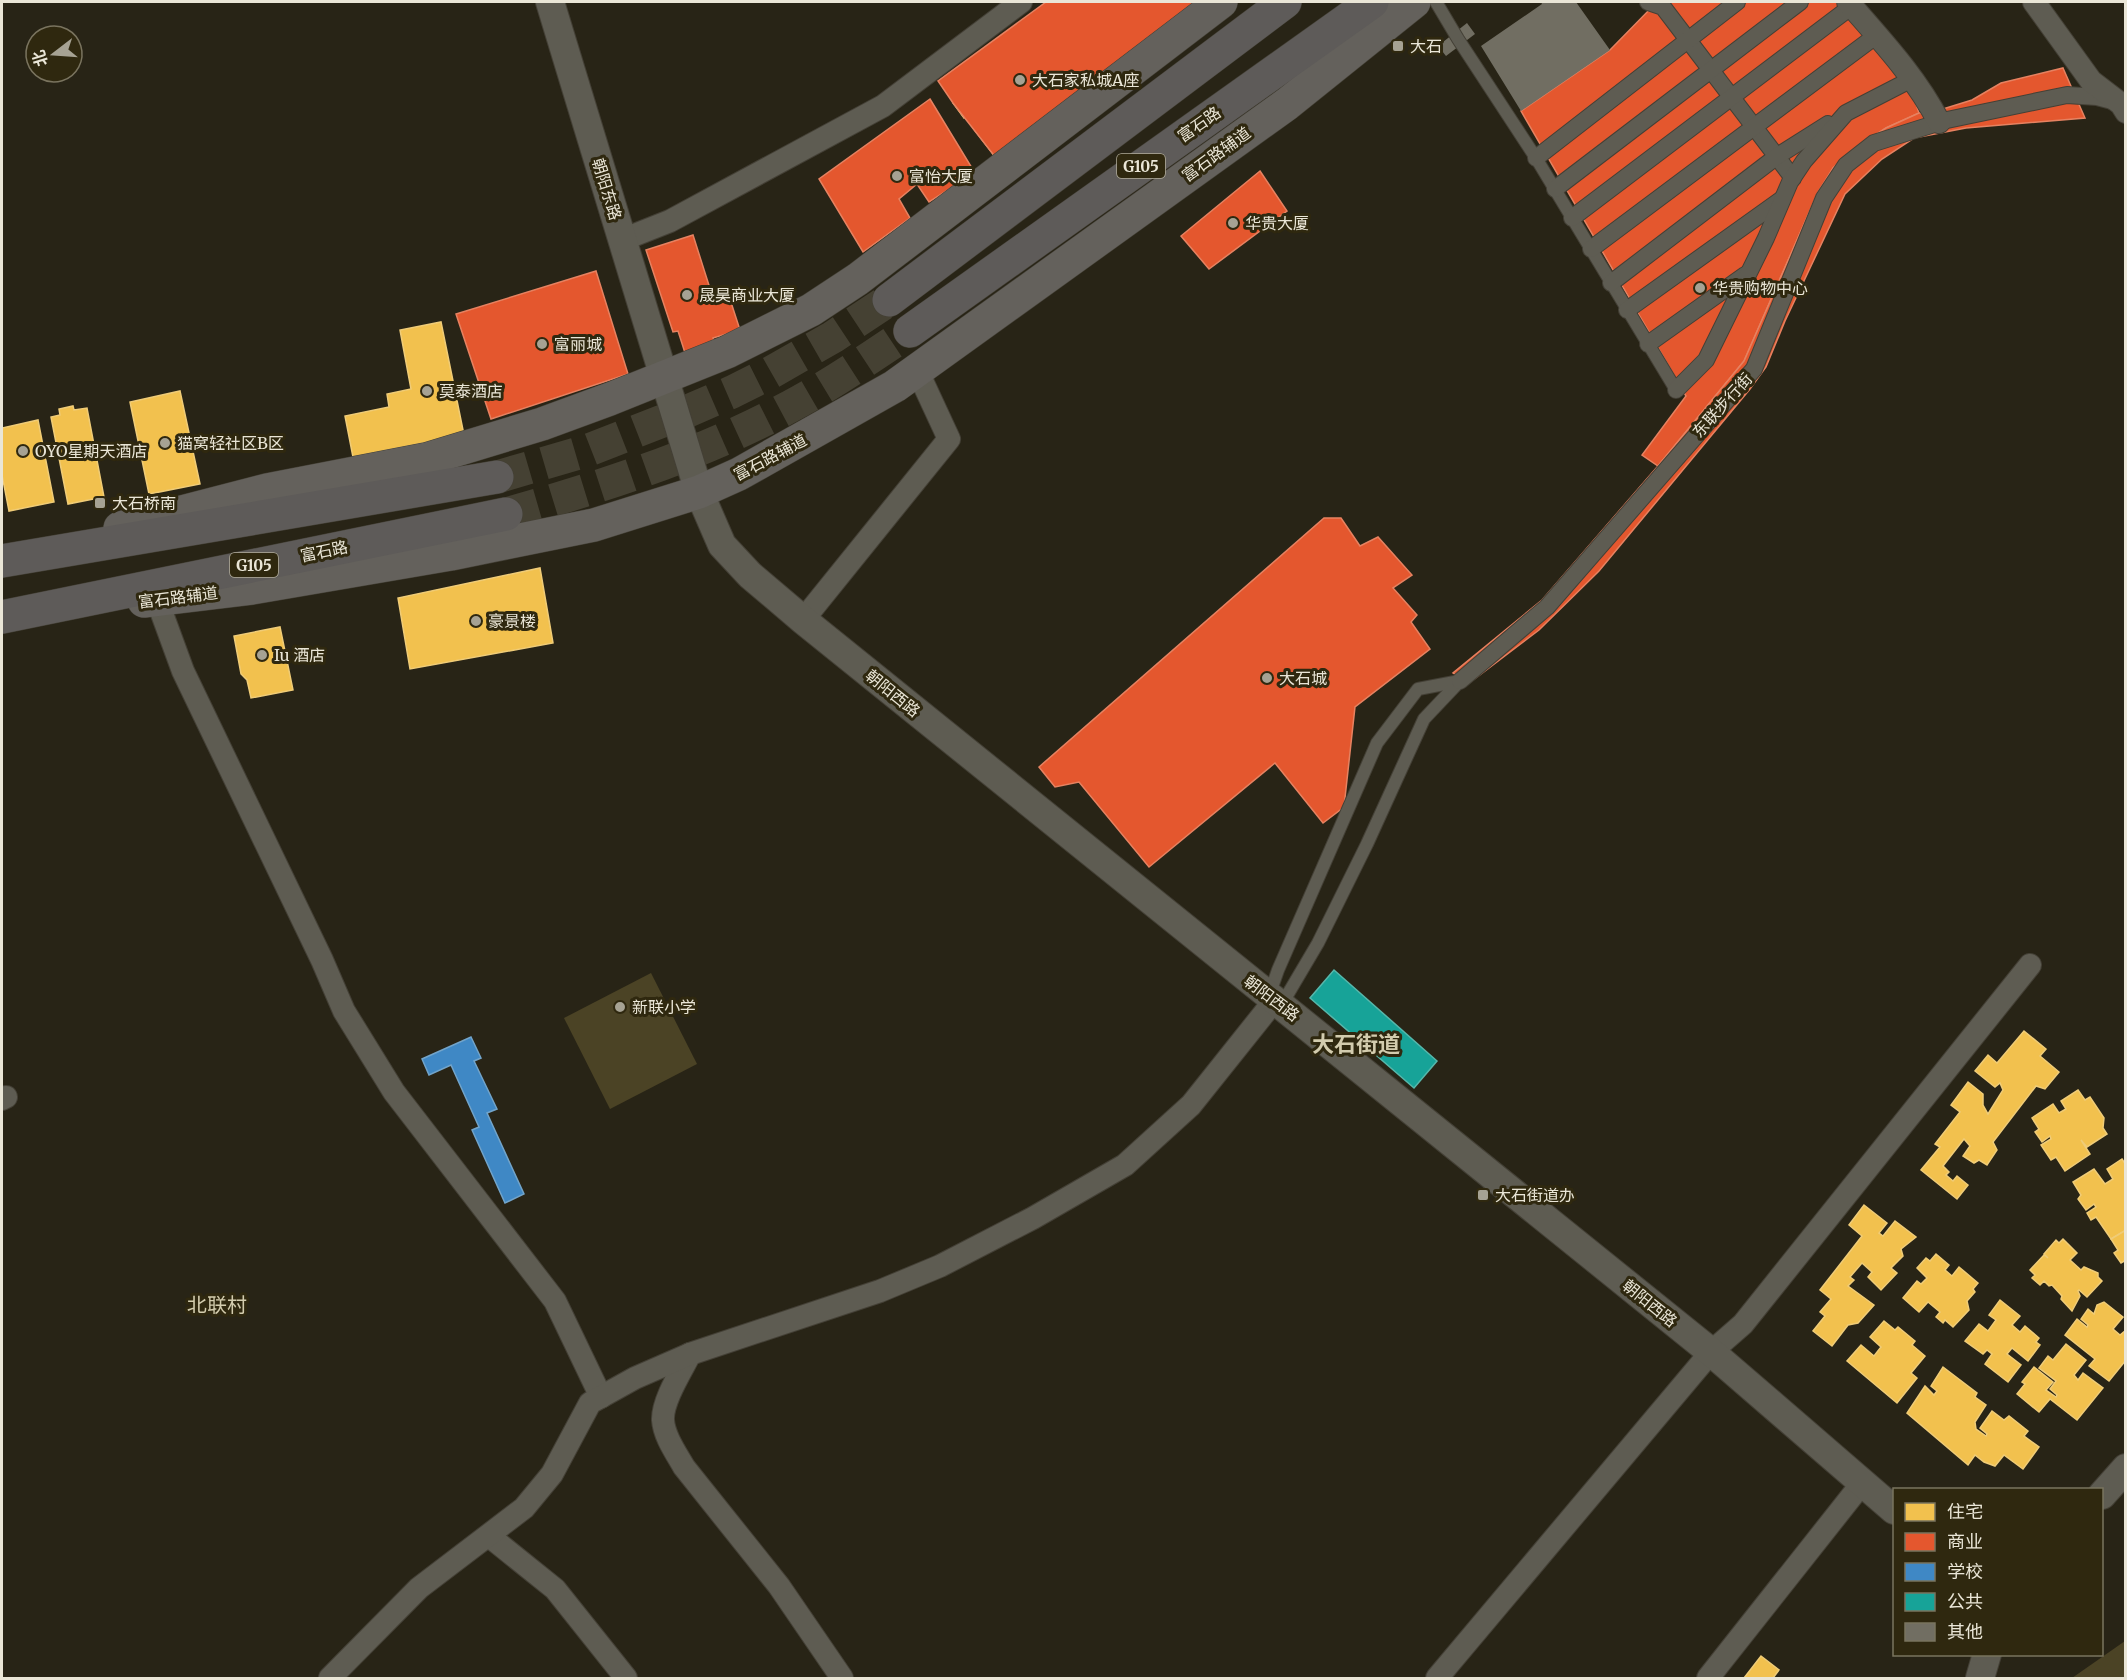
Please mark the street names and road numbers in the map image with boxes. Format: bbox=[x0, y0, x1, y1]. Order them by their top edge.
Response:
street label: 富石路 bbox=[1174, 102, 1224, 146]
street label: 富石路辅道 bbox=[1178, 122, 1254, 186]
road number: G105 bbox=[1117, 154, 1165, 178]
street label: 朝阳东路 bbox=[588, 155, 626, 223]
street label: 东联步行街 bbox=[1688, 369, 1756, 441]
street label: 富石路辅道 bbox=[730, 429, 810, 485]
street label: 富石路 bbox=[298, 536, 350, 566]
road number: G105 bbox=[230, 553, 278, 577]
street label: 富石路辅道 bbox=[137, 582, 219, 612]
street label: 朝阳西路 bbox=[862, 665, 924, 721]
street label: 朝阳西路 bbox=[1240, 971, 1304, 1025]
street label: 朝阳西路 bbox=[1619, 1275, 1681, 1331]

